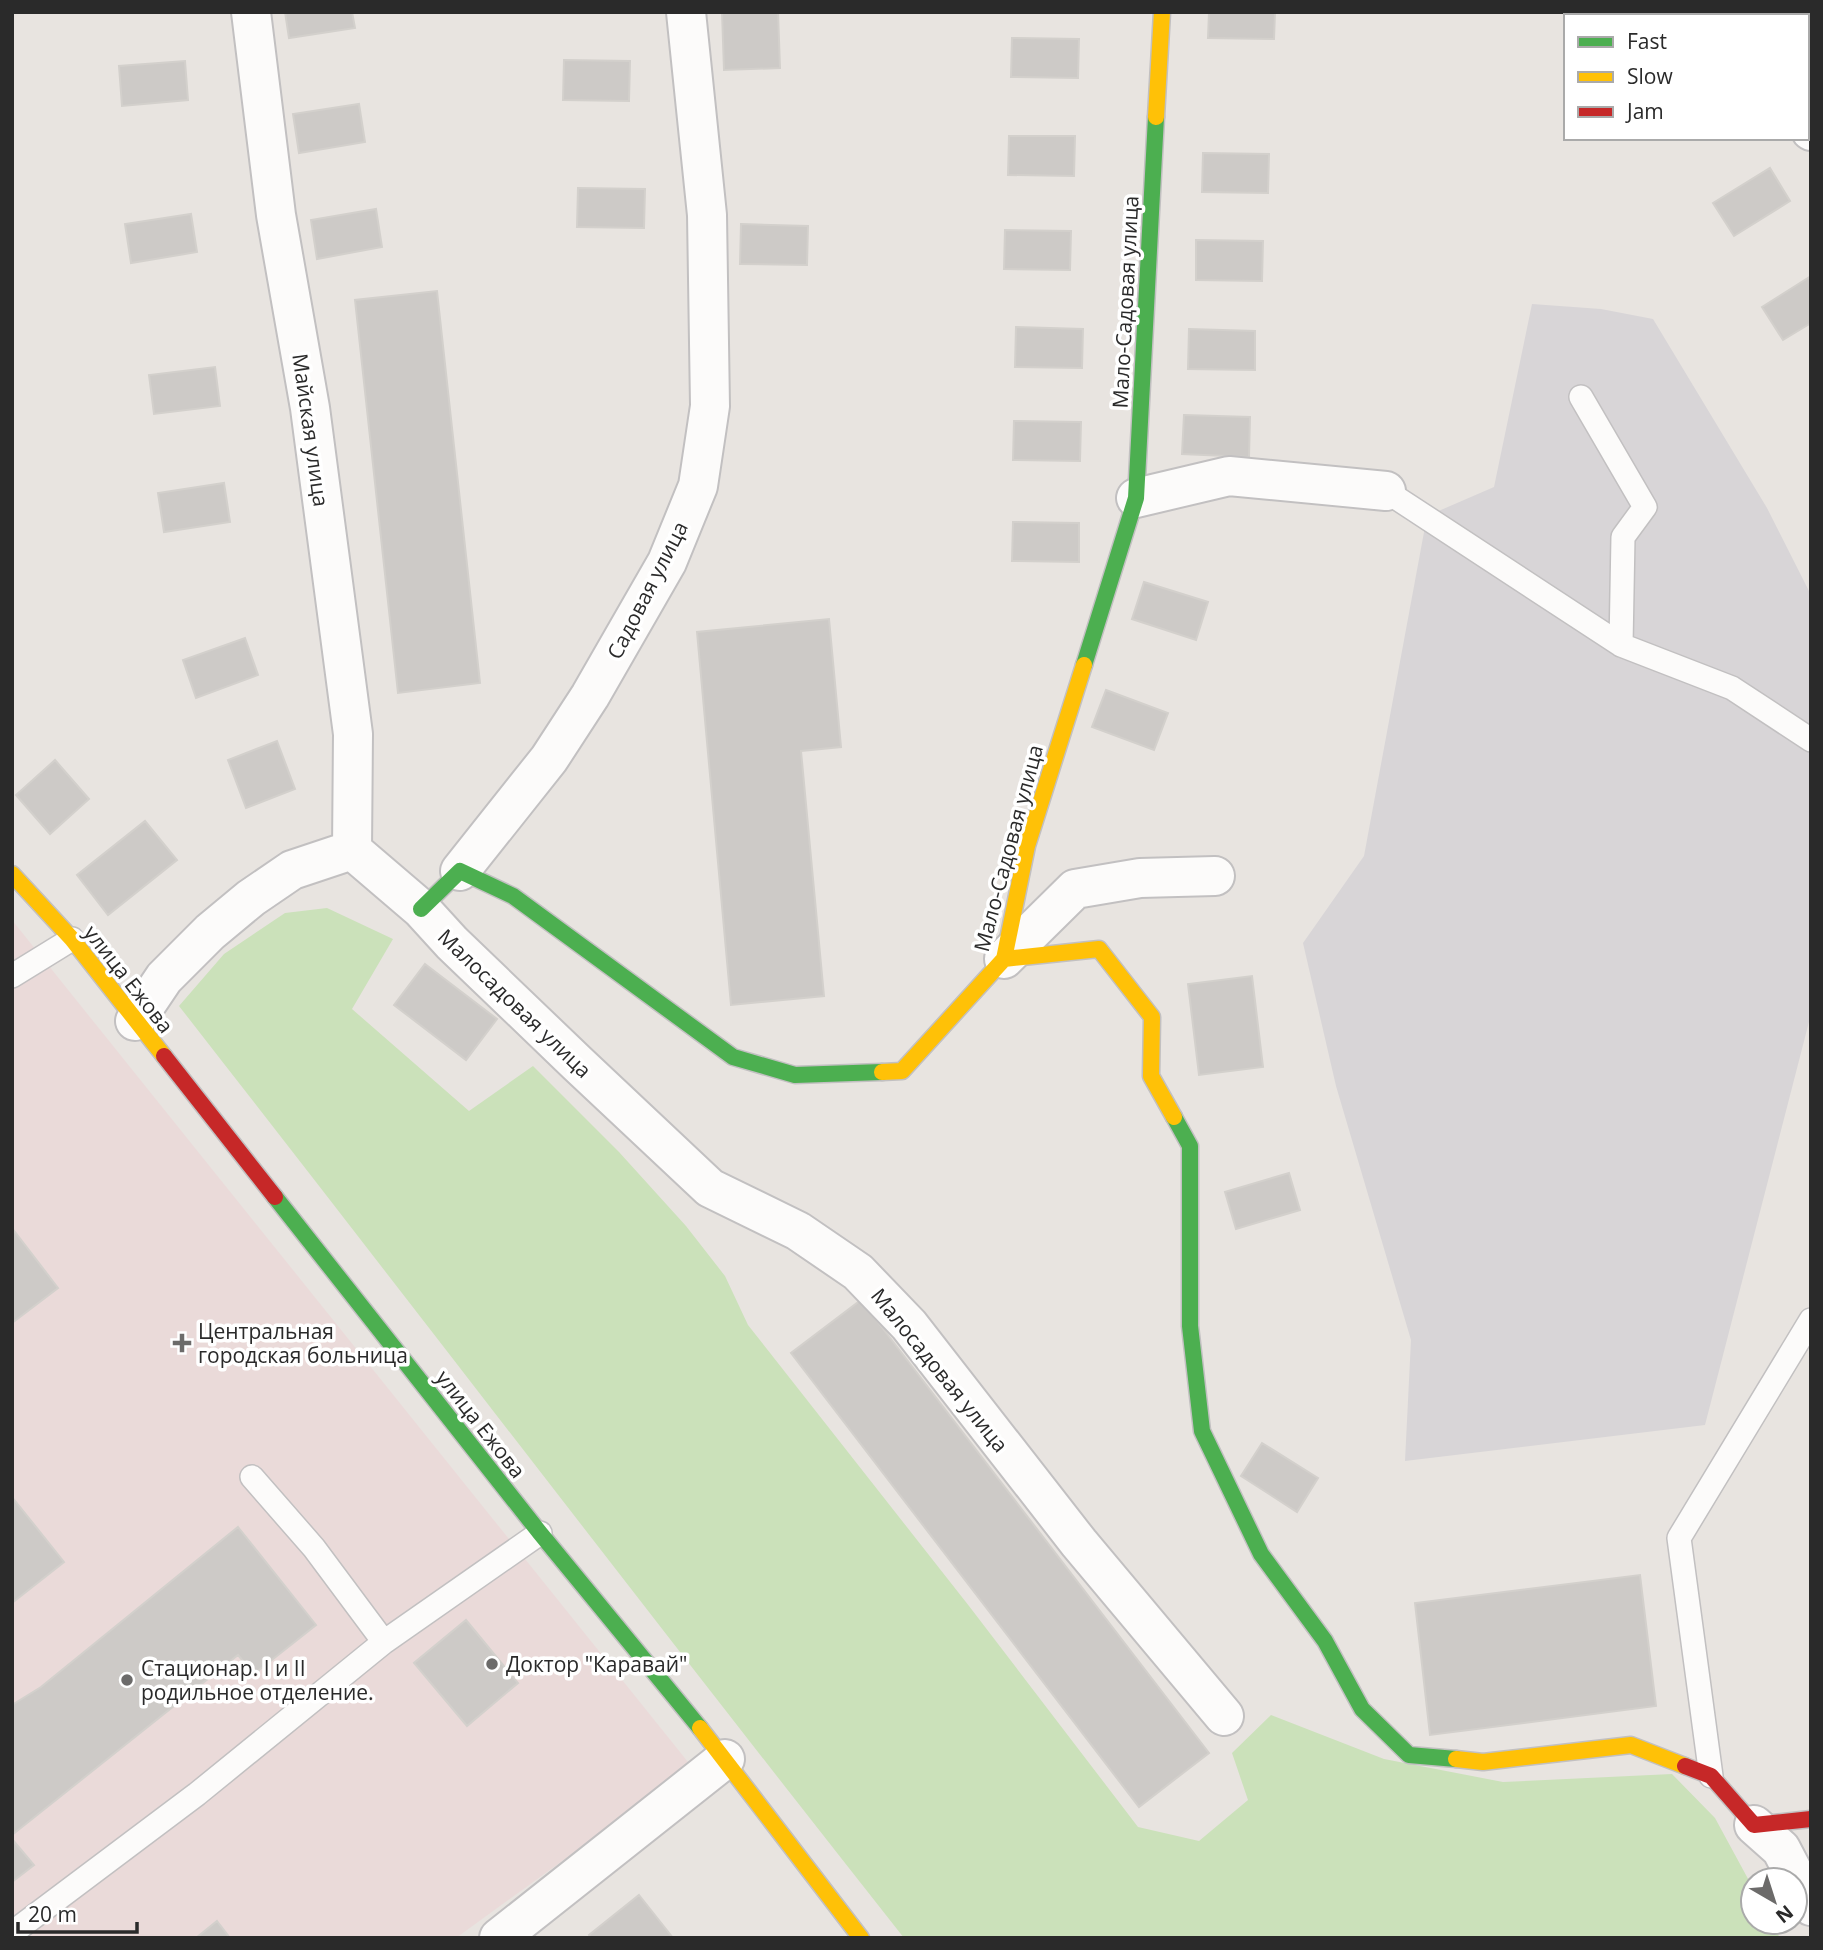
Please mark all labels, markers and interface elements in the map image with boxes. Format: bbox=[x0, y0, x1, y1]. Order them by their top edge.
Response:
legend bbox=[1564, 14, 1809, 140]
text: Fast bbox=[1627, 27, 1667, 55]
text: Slow bbox=[1627, 62, 1673, 90]
text: Jam bbox=[1625, 97, 1664, 125]
street label: Мало-Садовая улица bbox=[1105, 195, 1145, 409]
street label: Майская улица bbox=[286, 352, 336, 508]
street label: Садовая улица bbox=[600, 516, 694, 664]
street label: Мало-Садовая улица bbox=[967, 741, 1049, 955]
street label: улица Ежова bbox=[78, 919, 180, 1039]
street label: Малосадовая улица bbox=[432, 922, 598, 1084]
street label: Малосадовая улица bbox=[865, 1282, 1015, 1458]
place label: Центральная городская больница bbox=[198, 1317, 408, 1369]
marker: Центральная городская больница bbox=[172, 1333, 192, 1353]
street label: улица Ежова bbox=[430, 1364, 532, 1484]
place label: Доктор "Каравай" bbox=[506, 1650, 687, 1678]
place label: Стационар. I и II родильное отделение. bbox=[141, 1654, 374, 1706]
marker: Доктор "Каравай" bbox=[484, 1656, 500, 1672]
marker: Стационар. I и II родильное отделение. bbox=[119, 1672, 135, 1688]
north arrow bbox=[1739, 1866, 1809, 1936]
scale bar bbox=[18, 1890, 136, 1934]
text: N bbox=[1771, 1899, 1799, 1929]
text: 20 m bbox=[28, 1900, 77, 1928]

